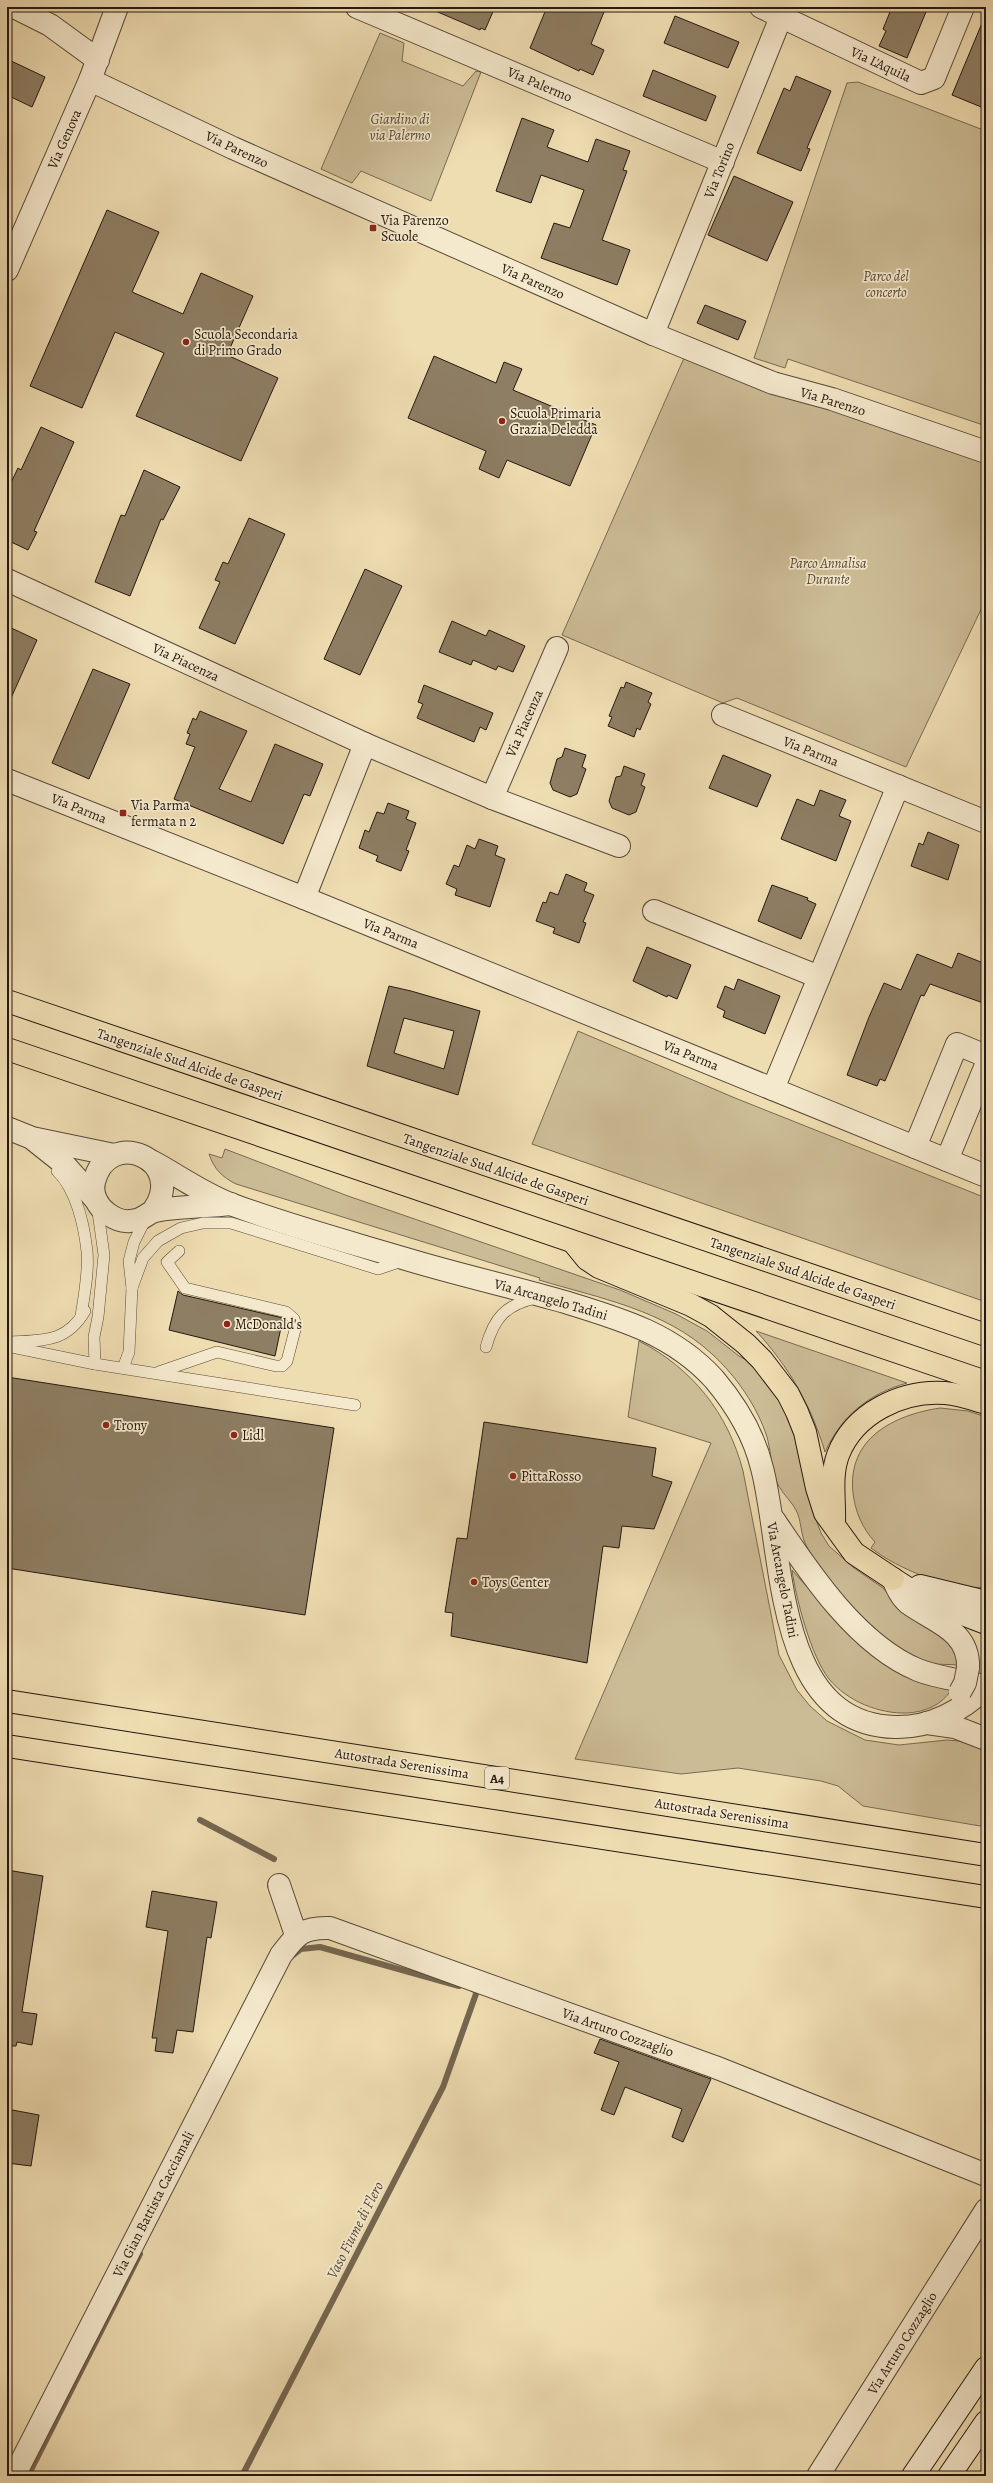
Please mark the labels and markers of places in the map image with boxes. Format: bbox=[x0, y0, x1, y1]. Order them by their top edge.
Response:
place label: Via Parenzo Scuole bbox=[380, 211, 449, 246]
marker: Via Parenzo Scuole bbox=[368, 223, 378, 233]
place label: Scuola Secondaria di Primo Grado bbox=[194, 325, 298, 360]
marker: Scuola Secondaria di Primo Grado bbox=[181, 337, 191, 347]
place label: Scuola Primaria Grazia Deledda bbox=[510, 404, 602, 439]
marker: Scuola Primaria Grazia Deledda bbox=[497, 416, 507, 426]
place label: Via Parma fermata n 2 bbox=[130, 796, 197, 831]
marker: Via Parma fermata n 2 bbox=[118, 808, 128, 818]
place label: McDonald's bbox=[235, 1315, 302, 1334]
marker: McDonald's bbox=[222, 1319, 232, 1329]
place label: Trony bbox=[114, 1416, 148, 1435]
marker: Trony bbox=[101, 1420, 111, 1430]
place label: Lidl bbox=[242, 1426, 265, 1445]
marker: Lidl bbox=[229, 1430, 239, 1440]
place label: PittaRosso bbox=[521, 1467, 581, 1486]
marker: PittaRosso bbox=[508, 1471, 518, 1481]
place label: Toys Center bbox=[482, 1573, 550, 1592]
marker: Toys Center bbox=[469, 1577, 479, 1587]

